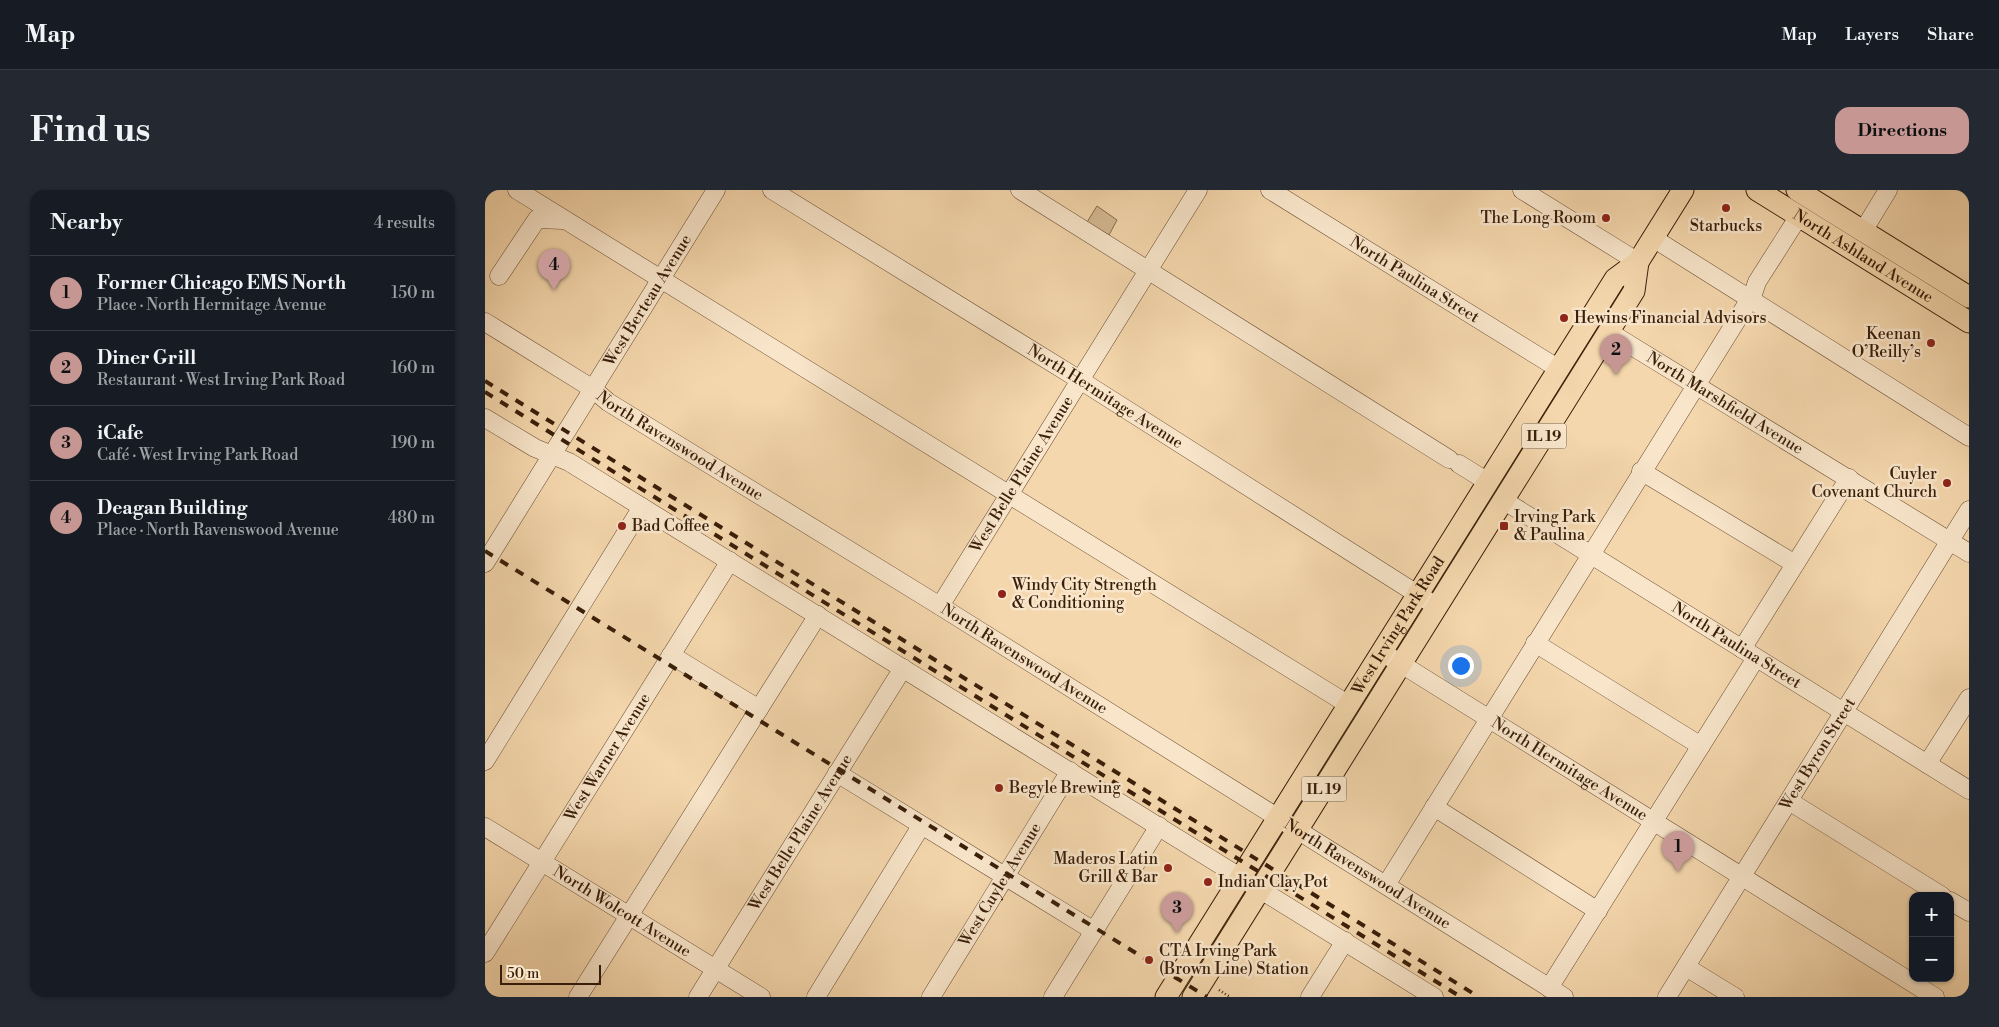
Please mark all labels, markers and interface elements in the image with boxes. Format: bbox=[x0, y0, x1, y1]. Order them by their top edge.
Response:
text: Map bbox=[25, 20, 75, 50]
text: Map bbox=[1782, 23, 1817, 46]
text: Layers bbox=[1845, 23, 1899, 46]
text: Share bbox=[1927, 23, 1974, 46]
button: Directions bbox=[1835, 107, 1969, 154]
text: Find us bbox=[30, 109, 150, 152]
marker: Starbucks bbox=[1720, 202, 1732, 214]
street label: North Ashland Avenue bbox=[1789, 205, 1937, 307]
place label: The Long Room bbox=[1480, 208, 1596, 228]
text: Nearby bbox=[50, 210, 123, 236]
marker: The Long Room bbox=[1600, 212, 1612, 224]
text: 4 results bbox=[374, 213, 435, 233]
place label: Starbucks bbox=[1690, 216, 1762, 236]
street label: West Berteau Avenue bbox=[599, 231, 696, 371]
street label: North Paulina Street bbox=[1346, 232, 1483, 327]
pin: 4 bbox=[538, 249, 570, 290]
text: Former Chicago EMS North bbox=[97, 271, 346, 295]
text: 1 bbox=[62, 283, 70, 303]
text: 150 m bbox=[391, 283, 435, 303]
text: Place · North Hermitage Avenue bbox=[97, 295, 326, 315]
place label: Hewins Financial Advisors bbox=[1574, 308, 1766, 328]
marker: Hewins Financial Advisors bbox=[1558, 312, 1570, 324]
place label: Keenan O’Reilly’s bbox=[1852, 324, 1921, 362]
pin: 2 bbox=[1600, 334, 1632, 375]
marker: Keenan O’Reilly’s bbox=[1925, 337, 1937, 349]
street label: North Hermitage Avenue bbox=[1024, 340, 1187, 453]
text: Diner Grill bbox=[97, 346, 196, 370]
street label: North Marshfield Avenue bbox=[1643, 347, 1807, 459]
text: 2 bbox=[61, 358, 71, 378]
text: 160 m bbox=[391, 358, 435, 378]
text: Restaurant · West Irving Park Road bbox=[97, 370, 345, 390]
street label: North Ravenswood Avenue bbox=[592, 386, 767, 505]
street label: West Belle Plaine Avenue bbox=[965, 392, 1078, 557]
text: iCafe bbox=[97, 421, 143, 445]
road number: IL 19 bbox=[1521, 424, 1567, 448]
text: 3 bbox=[61, 433, 71, 453]
text: 190 m bbox=[391, 433, 435, 453]
text: Café · West Irving Park Road bbox=[97, 445, 298, 465]
place label: Cuyler Covenant Church bbox=[1812, 464, 1937, 502]
marker: Cuyler Covenant Church bbox=[1941, 477, 1953, 489]
text: Deagan Building bbox=[97, 496, 247, 520]
place label: Irving Park & Paulina bbox=[1514, 507, 1597, 545]
text: 4 bbox=[61, 508, 71, 528]
text: 480 m bbox=[388, 508, 435, 528]
place label: Bad Coffee bbox=[631, 516, 710, 536]
text: Place · North Ravenswood Avenue bbox=[97, 520, 339, 540]
marker: Bad Coffee bbox=[616, 520, 628, 532]
marker: Irving Park & Paulina bbox=[1498, 520, 1510, 532]
street label: West Irving Park Road bbox=[1347, 553, 1449, 699]
place label: Windy City Strength & Conditioning bbox=[1011, 575, 1157, 613]
marker: Windy City Strength & Conditioning bbox=[996, 588, 1008, 600]
street label: North Paulina Street bbox=[1668, 598, 1805, 693]
street label: North Ravenswood Avenue bbox=[937, 599, 1111, 718]
your location bbox=[1448, 653, 1474, 679]
street label: West Warner Avenue bbox=[559, 689, 655, 826]
street label: West Byron Street bbox=[1775, 694, 1860, 815]
street label: North Hermitage Avenue bbox=[1488, 713, 1651, 825]
street label: West Belle Plaine Avenue bbox=[744, 750, 857, 915]
road number: IL 19 bbox=[1301, 776, 1347, 802]
place label: Begyle Brewing bbox=[1008, 778, 1121, 798]
marker: Begyle Brewing bbox=[993, 782, 1005, 794]
street label: North Ravenswood Avenue bbox=[1280, 814, 1454, 934]
street label: West Cuyler Avenue bbox=[954, 819, 1046, 951]
pin: 1 bbox=[1662, 831, 1694, 872]
place label: Maderos Latin Grill & Bar bbox=[1053, 849, 1158, 887]
street label: North Wolcott Avenue bbox=[549, 861, 695, 961]
marker: Maderos Latin Grill & Bar bbox=[1162, 862, 1174, 874]
place label: Indian Clay Pot bbox=[1218, 872, 1328, 892]
marker: Indian Clay Pot bbox=[1202, 876, 1214, 888]
pin: 3 bbox=[1161, 892, 1193, 933]
map controls bbox=[1909, 892, 1954, 982]
button: + bbox=[1909, 892, 1954, 937]
button: − bbox=[1909, 937, 1954, 982]
place label: CTA Irving Park (Brown Line) Station bbox=[1159, 941, 1309, 979]
marker: CTA Irving Park (Brown Line) Station bbox=[1143, 954, 1155, 966]
scale bar bbox=[500, 962, 601, 985]
text: 50 m bbox=[507, 965, 539, 983]

